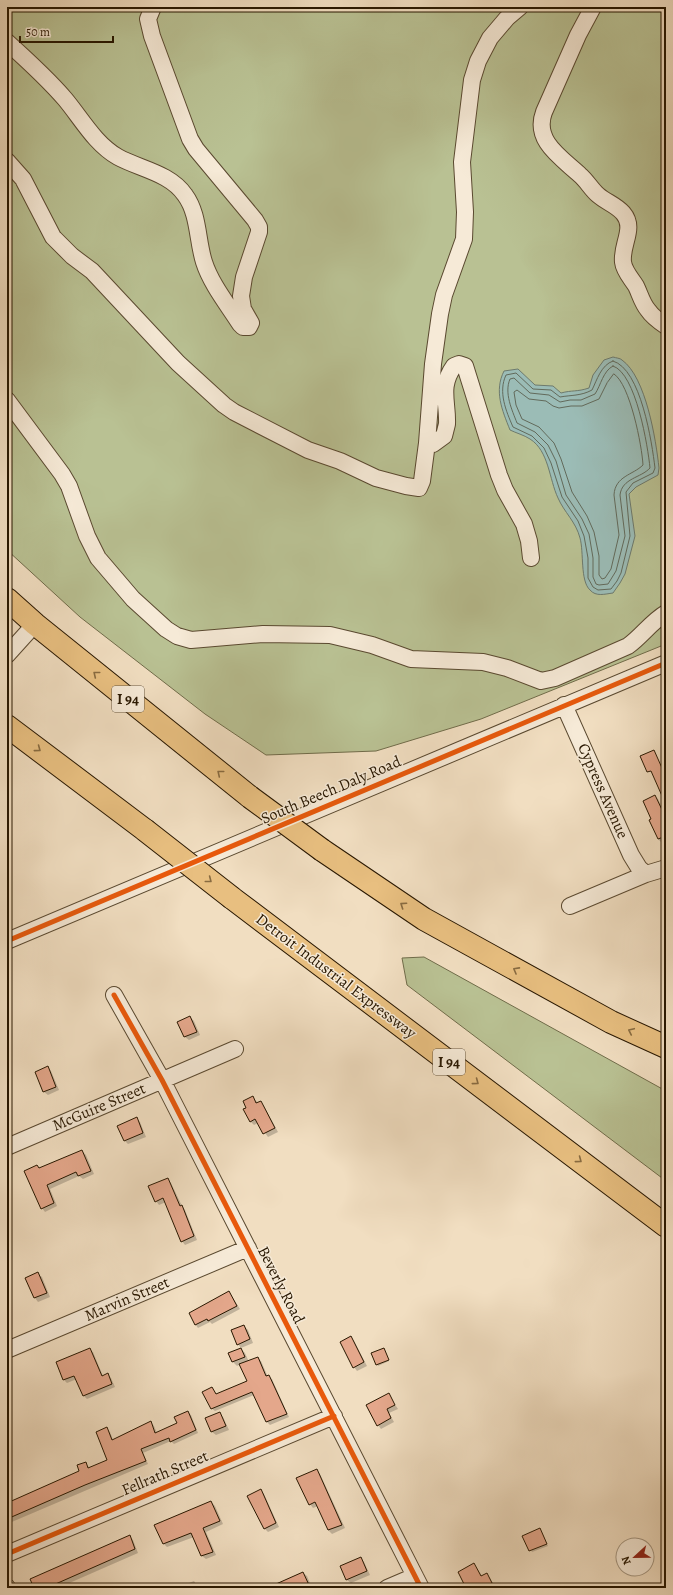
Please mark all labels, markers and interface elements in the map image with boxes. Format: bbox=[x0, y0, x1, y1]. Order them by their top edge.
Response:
scale bar bbox=[20, 18, 113, 44]
text: 50 m bbox=[26, 24, 50, 40]
one-way arrow bbox=[94, 671, 101, 678]
road number: I 94 bbox=[112, 686, 144, 712]
street label: Cypress Avenue bbox=[572, 740, 634, 842]
one-way arrow bbox=[34, 745, 41, 752]
street label: South Beech Daly Road bbox=[258, 750, 405, 829]
one-way arrow bbox=[217, 770, 224, 777]
one-way arrow bbox=[205, 875, 212, 882]
one-way arrow bbox=[400, 902, 407, 910]
street label: Detroit Industrial Expressway bbox=[251, 908, 422, 1044]
one-way arrow bbox=[513, 967, 520, 975]
one-way arrow bbox=[627, 1028, 635, 1036]
road number: I 94 bbox=[433, 1049, 465, 1075]
street label: McGuire Street bbox=[49, 1077, 149, 1137]
one-way arrow bbox=[471, 1077, 478, 1084]
one-way arrow bbox=[575, 1155, 582, 1162]
street label: Beverly Road bbox=[252, 1242, 310, 1328]
street label: Marvin Street bbox=[81, 1271, 173, 1327]
street label: Fellrath Street bbox=[118, 1445, 212, 1501]
north arrow bbox=[615, 1537, 655, 1577]
text: N bbox=[618, 1554, 635, 1567]

